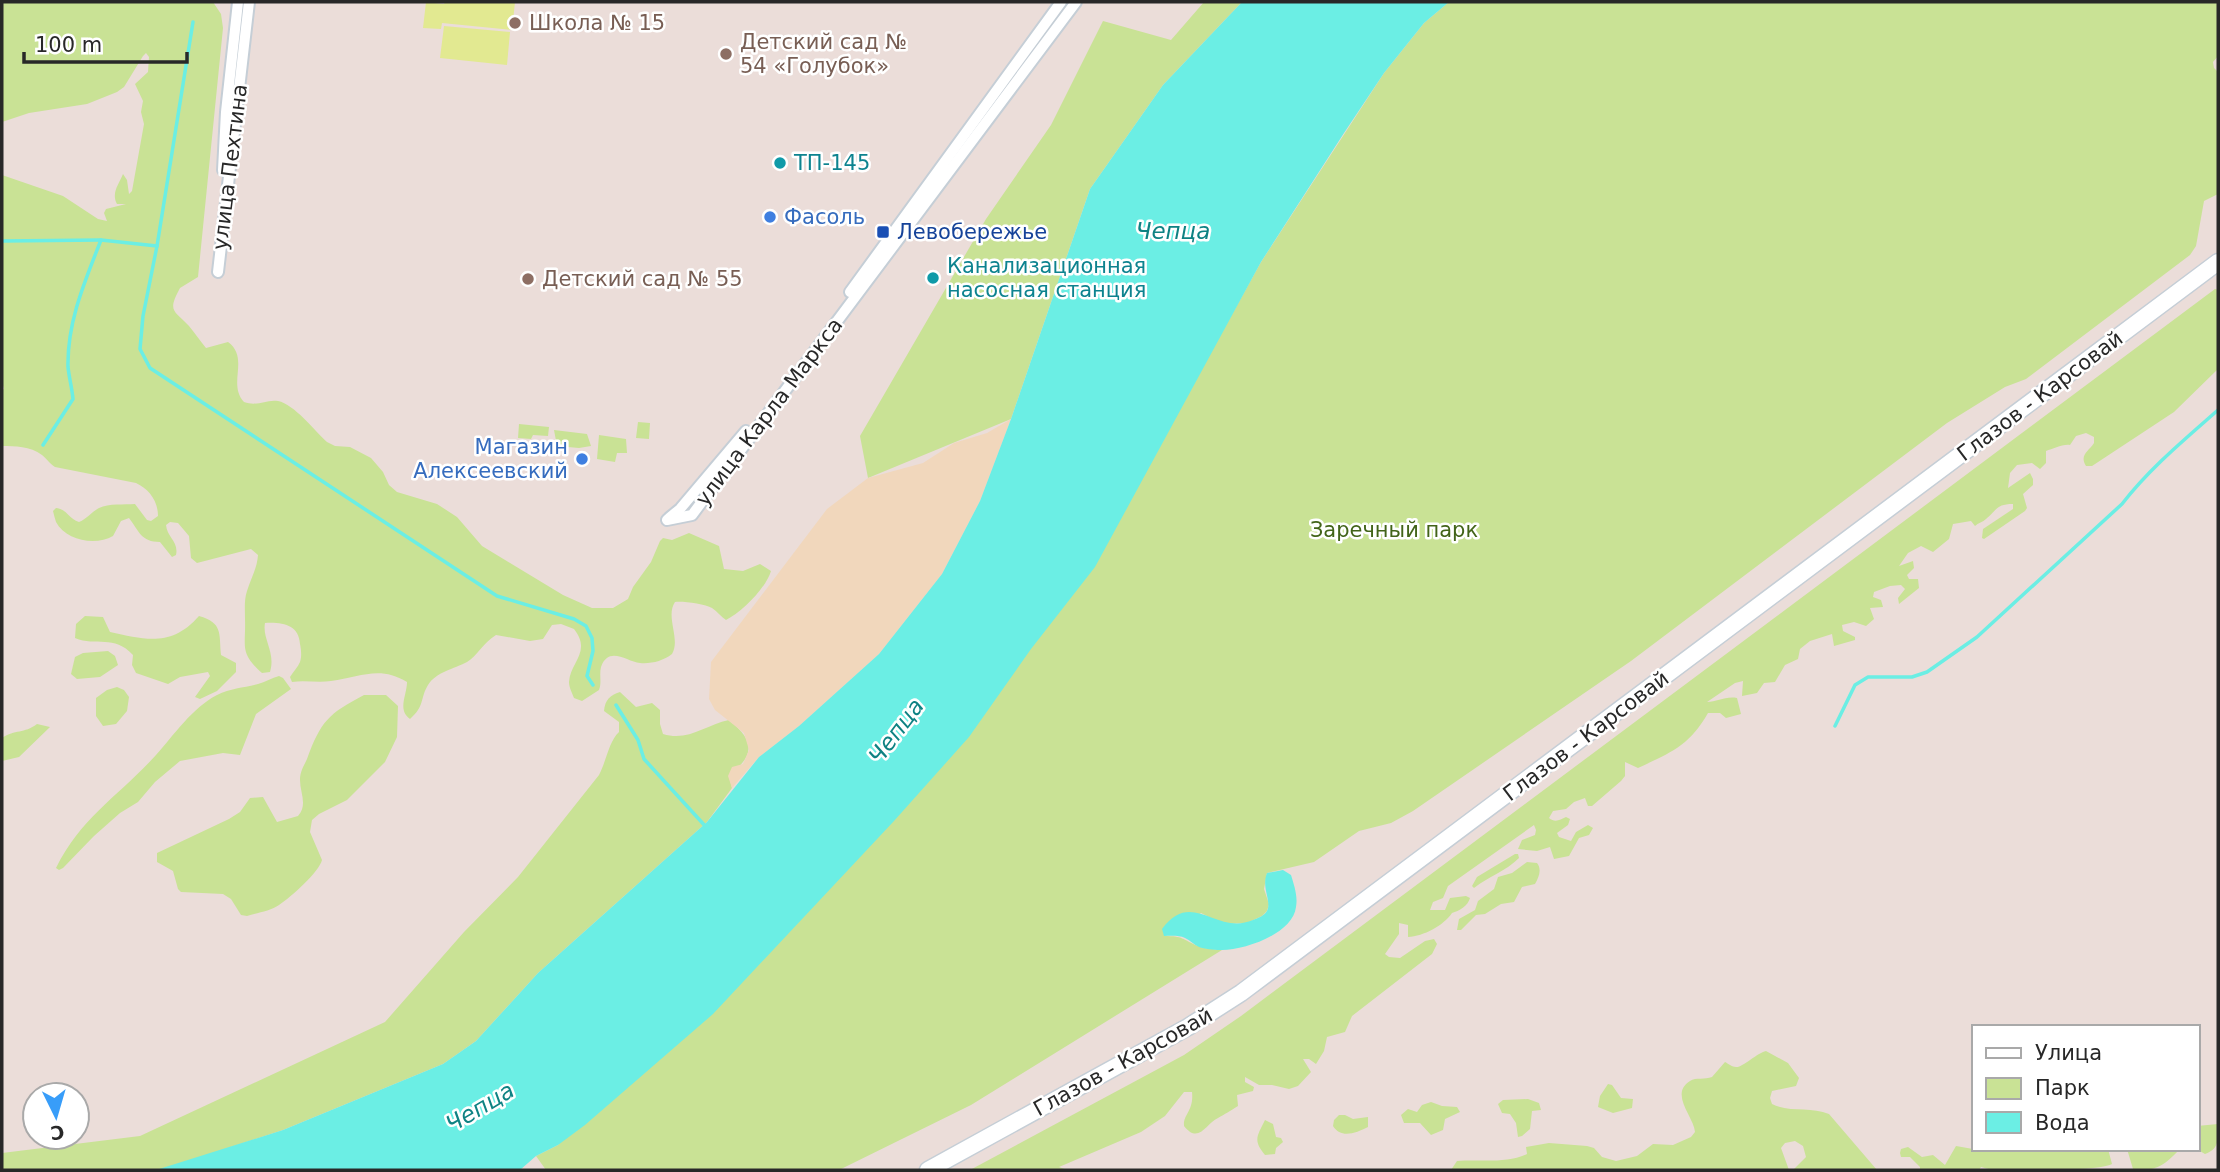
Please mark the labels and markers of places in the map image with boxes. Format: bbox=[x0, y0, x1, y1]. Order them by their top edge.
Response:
place label: Школа № 15 bbox=[529, 11, 665, 35]
marker: Школа № 15 bbox=[507, 15, 523, 31]
place label: Детский сад № 54 «Голубок» bbox=[740, 30, 907, 78]
marker: Детский сад № 54 «Голубок» bbox=[718, 46, 734, 62]
place label: ТП-145 bbox=[793, 151, 870, 175]
marker: ТП-145 bbox=[772, 155, 788, 171]
place label: Фасоль bbox=[784, 205, 865, 229]
marker: Фасоль bbox=[762, 209, 778, 225]
place label: Левобережье bbox=[897, 220, 1047, 244]
marker: Левобережье bbox=[875, 224, 891, 240]
place label: Канализационная насосная станция bbox=[947, 254, 1146, 302]
place label: Детский сад № 55 bbox=[542, 267, 743, 291]
marker: Канализационная насосная станция bbox=[925, 270, 941, 286]
marker: Детский сад № 55 bbox=[520, 271, 536, 287]
place label: Магазин Алексеевский bbox=[413, 435, 568, 483]
marker: Магазин Алексеевский bbox=[574, 451, 590, 467]

